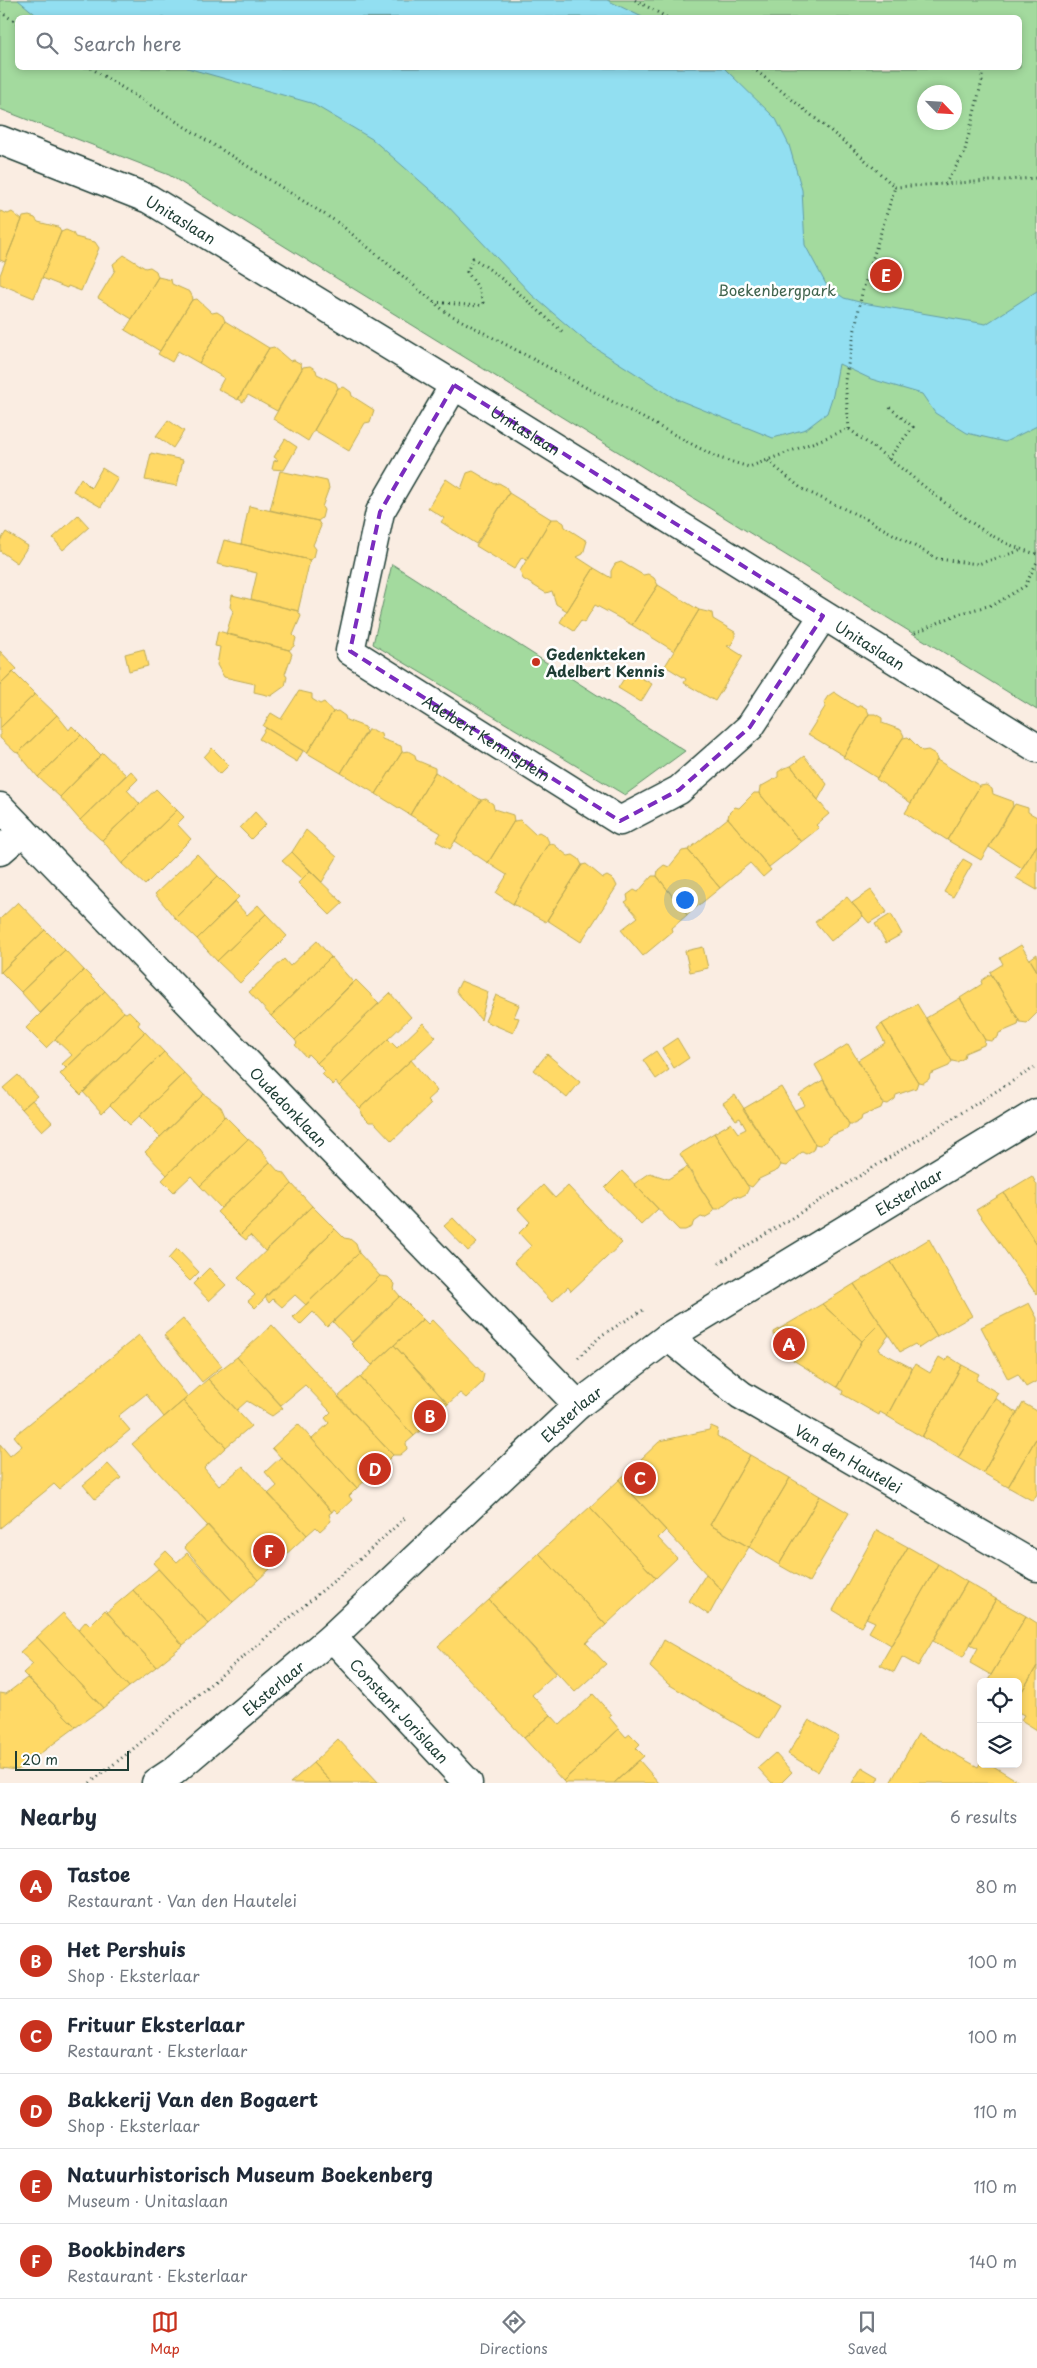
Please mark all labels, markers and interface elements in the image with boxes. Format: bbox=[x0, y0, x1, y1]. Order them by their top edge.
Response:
search box bbox=[15, 15, 1022, 70]
icon: search bbox=[33, 29, 61, 57]
text: Search here bbox=[73, 29, 182, 57]
north arrow bbox=[917, 85, 962, 130]
street label: Unitaslaan bbox=[142, 188, 221, 249]
pin: E bbox=[870, 256, 902, 294]
park label: Boekenbergpark bbox=[718, 278, 836, 301]
street label: Unitaslaan bbox=[486, 399, 565, 460]
street label: Unitaslaan bbox=[831, 614, 910, 675]
place label: Gedenkteken Adelbert Kennis bbox=[545, 642, 665, 682]
marker: Gedenkteken Adelbert Kennis bbox=[530, 656, 542, 668]
street label: Adelbert Kennisplein bbox=[419, 688, 555, 786]
your location bbox=[672, 887, 698, 913]
street label: Oudedonklaan bbox=[245, 1061, 333, 1151]
street label: Eksterlaar bbox=[870, 1162, 947, 1220]
pin: A bbox=[773, 1325, 805, 1363]
street label: Eksterlaar bbox=[535, 1380, 606, 1447]
pin: B bbox=[414, 1397, 446, 1435]
street label: Van den Hautelei bbox=[791, 1417, 907, 1498]
pin: D bbox=[359, 1450, 391, 1488]
pin: C bbox=[624, 1459, 656, 1497]
pin: F bbox=[253, 1532, 285, 1570]
street label: Constant Jorislaan bbox=[345, 1652, 455, 1768]
street label: Eksterlaar bbox=[237, 1654, 309, 1720]
map controls bbox=[977, 1678, 1022, 1768]
button: locate bbox=[977, 1678, 1022, 1723]
button: layers bbox=[977, 1723, 1022, 1768]
scale bar bbox=[15, 1748, 129, 1771]
text: 20 m bbox=[22, 1749, 58, 1770]
text: Nearby bbox=[20, 1800, 97, 1832]
text: 6 results bbox=[950, 1804, 1017, 1828]
text: Tastoe bbox=[67, 1860, 130, 1888]
text: A bbox=[30, 1874, 42, 1898]
text: 80 m bbox=[975, 1874, 1017, 1898]
text: Restaurant · Van den Hautelei bbox=[67, 1888, 297, 1912]
text: Het Pershuis bbox=[67, 1935, 186, 1963]
text: B bbox=[31, 1949, 41, 1973]
text: 100 m bbox=[968, 1949, 1017, 1973]
text: Shop · Eksterlaar bbox=[67, 1963, 200, 1987]
text: Frituur Eksterlaar bbox=[67, 2010, 245, 2038]
text: C bbox=[30, 2024, 42, 2048]
text: 100 m bbox=[968, 2024, 1017, 2048]
text: Restaurant · Eksterlaar bbox=[67, 2038, 247, 2062]
text: Bakkerij Van den Bogaert bbox=[67, 2085, 318, 2113]
text: D bbox=[30, 2099, 42, 2123]
text: 110 m bbox=[974, 2099, 1017, 2123]
text: Shop · Eksterlaar bbox=[67, 2113, 200, 2137]
text: Natuurhistorisch Museum Boekenberg bbox=[67, 2160, 433, 2188]
text: E bbox=[31, 2174, 41, 2198]
text: 110 m bbox=[974, 2174, 1017, 2198]
text: Museum · Unitaslaan bbox=[67, 2188, 228, 2212]
text: Bookbinders bbox=[67, 2235, 185, 2263]
text: F bbox=[31, 2249, 41, 2273]
text: 140 m bbox=[969, 2249, 1017, 2273]
text: Restaurant · Eksterlaar bbox=[67, 2263, 247, 2287]
tab: Map bbox=[150, 2308, 180, 2359]
tab: Directions bbox=[480, 2308, 548, 2359]
tab: Saved bbox=[847, 2308, 887, 2359]

